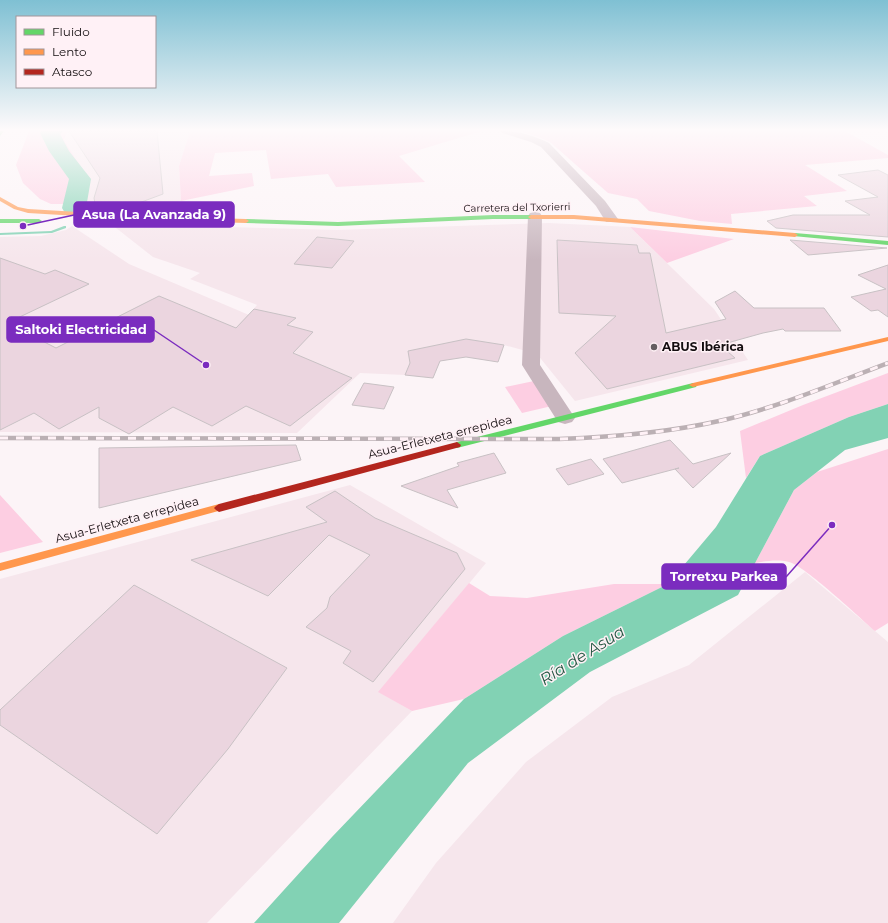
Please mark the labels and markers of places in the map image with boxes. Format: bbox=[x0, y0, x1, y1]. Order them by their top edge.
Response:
callout: Asua (La Avanzada 9) bbox=[74, 202, 234, 227]
callout: Saltoki Electricidad bbox=[7, 317, 154, 342]
place label: ABUS Ibérica bbox=[661, 339, 744, 354]
marker: ABUS Ibérica bbox=[649, 342, 659, 352]
callout: Torretxu Parkea bbox=[662, 564, 786, 589]

